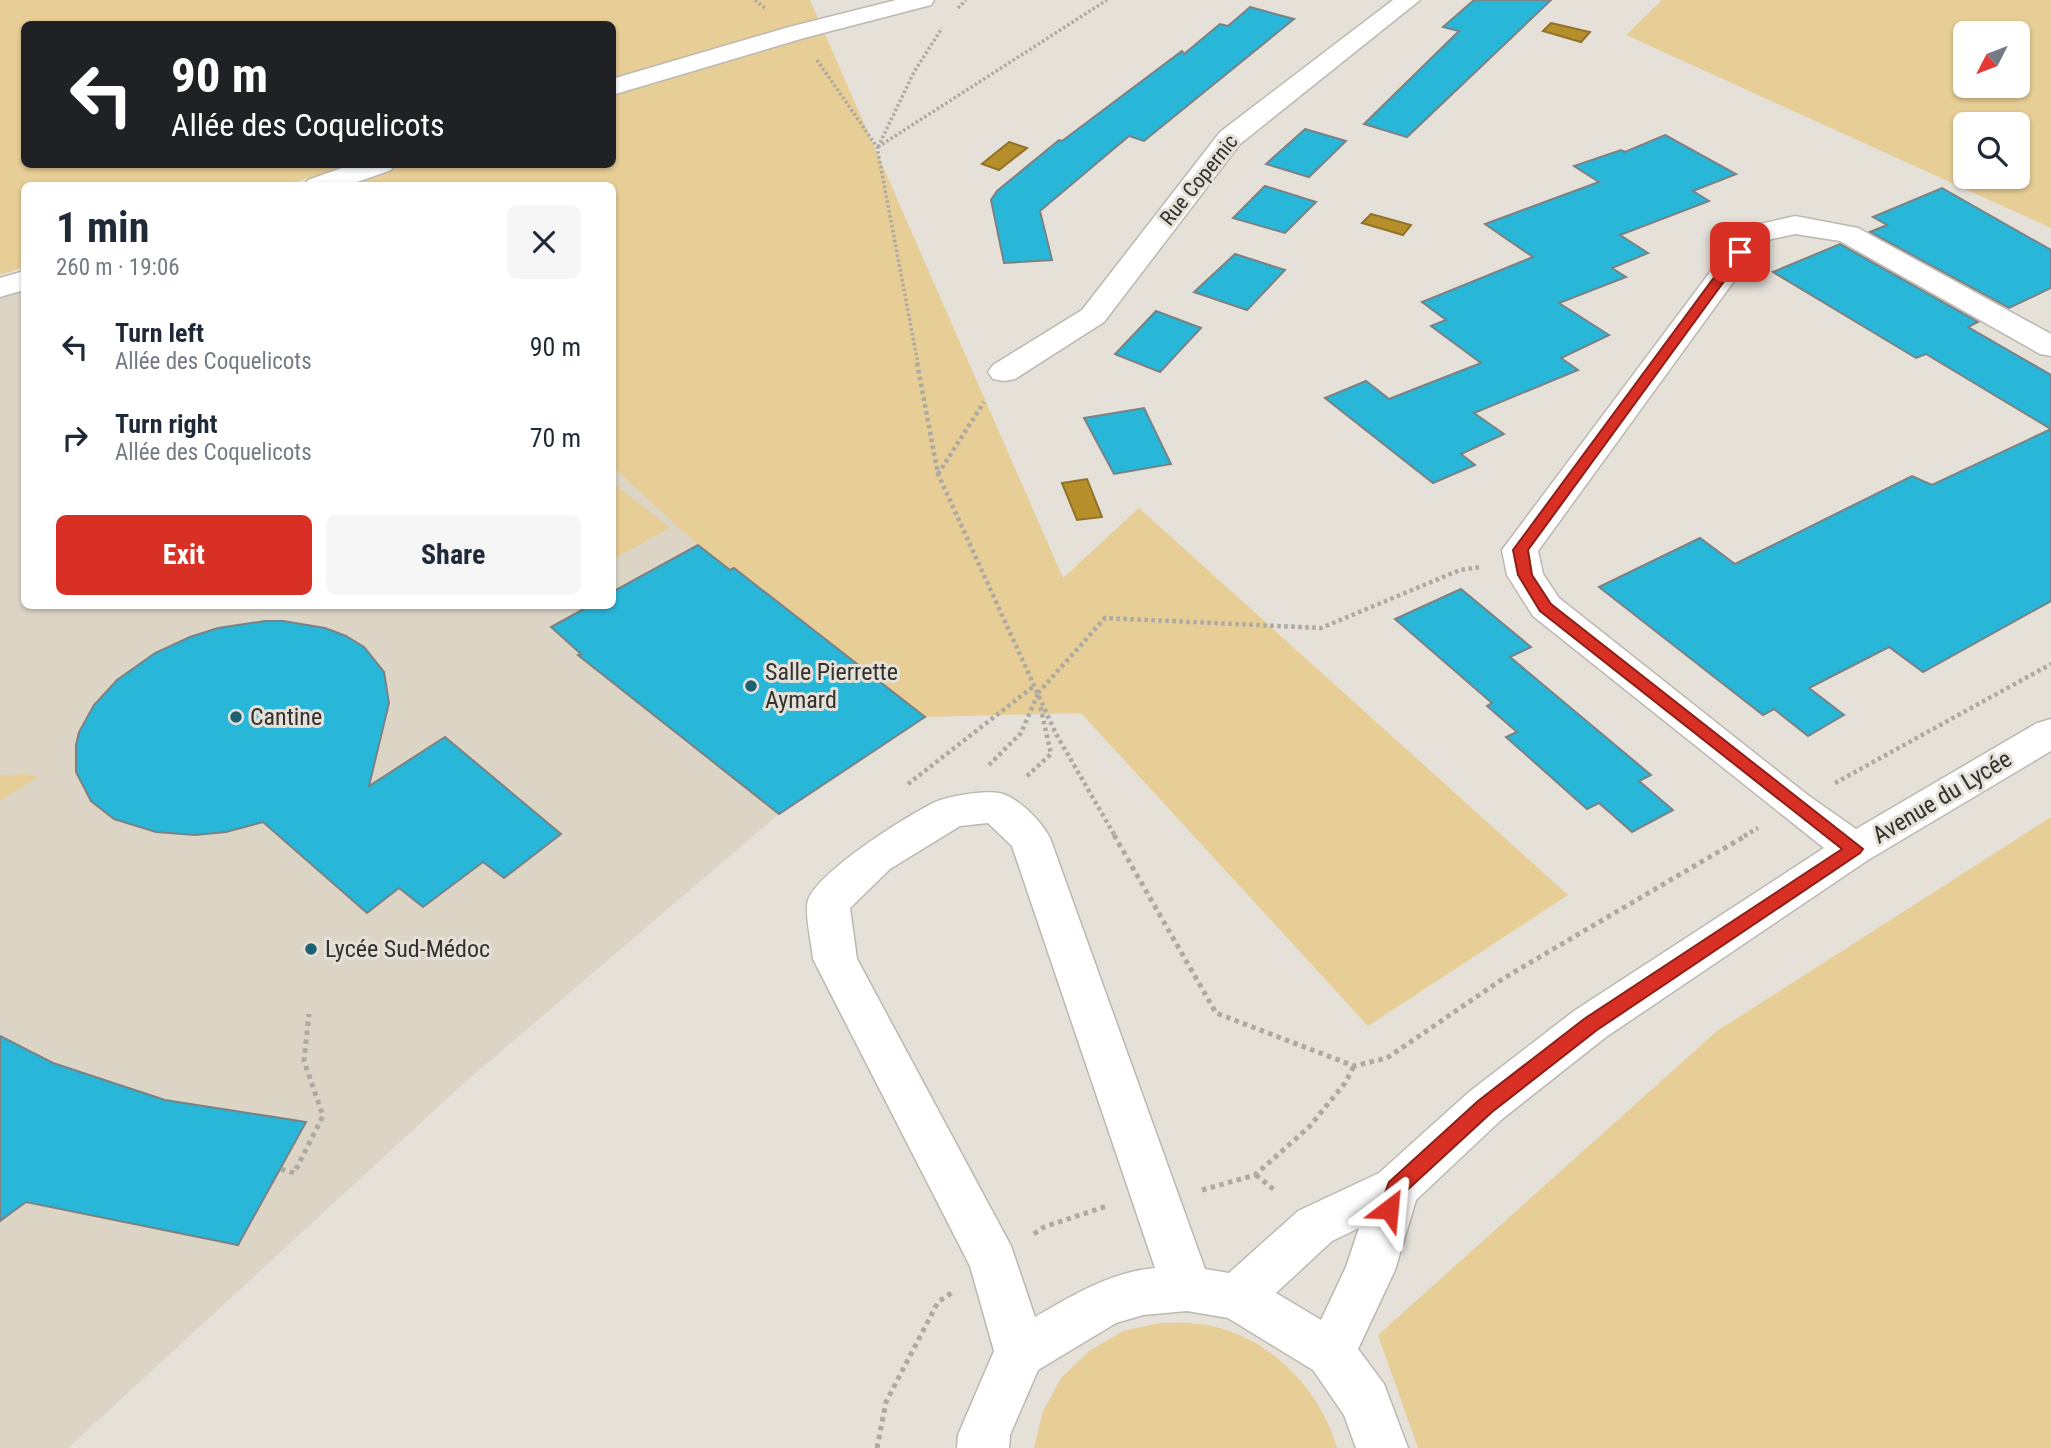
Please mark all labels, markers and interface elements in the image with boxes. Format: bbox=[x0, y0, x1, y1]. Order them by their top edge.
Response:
north arrow bbox=[1953, 21, 2030, 98]
map controls bbox=[1953, 21, 2030, 189]
text: 90 m bbox=[171, 47, 268, 104]
icon: left bbox=[56, 49, 147, 140]
text: Allée des Coquelicots bbox=[171, 106, 445, 144]
button: search bbox=[1953, 112, 2030, 189]
street label: Rue Copernic bbox=[1155, 130, 1243, 230]
text: 1 min bbox=[56, 203, 149, 252]
button: close bbox=[507, 205, 581, 279]
pin bbox=[1710, 222, 1770, 282]
icon: arrive bbox=[1721, 233, 1759, 271]
text: 260 m · 19:06 bbox=[56, 254, 180, 281]
text: Turn left bbox=[115, 318, 204, 348]
icon: left bbox=[56, 328, 94, 366]
text: 90 m bbox=[530, 332, 581, 362]
text: Allée des Coquelicots bbox=[115, 348, 312, 375]
text: Turn right bbox=[115, 409, 217, 439]
icon: right bbox=[56, 419, 94, 457]
text: 70 m bbox=[530, 423, 581, 453]
text: Allée des Coquelicots bbox=[115, 439, 312, 466]
button: Exit bbox=[56, 515, 312, 595]
button: Share bbox=[326, 515, 581, 595]
place label: Salle Pierrette Aymard bbox=[765, 658, 898, 714]
marker: Salle Pierrette Aymard bbox=[743, 678, 759, 694]
place label: Cantine bbox=[250, 703, 322, 731]
marker: Cantine bbox=[228, 709, 244, 725]
street label: Avenue du Lycée bbox=[1868, 745, 2016, 849]
place label: Lycée Sud-Médoc bbox=[325, 935, 490, 963]
marker: Lycée Sud-Médoc bbox=[303, 941, 319, 957]
position arrow bbox=[1352, 1172, 1426, 1246]

